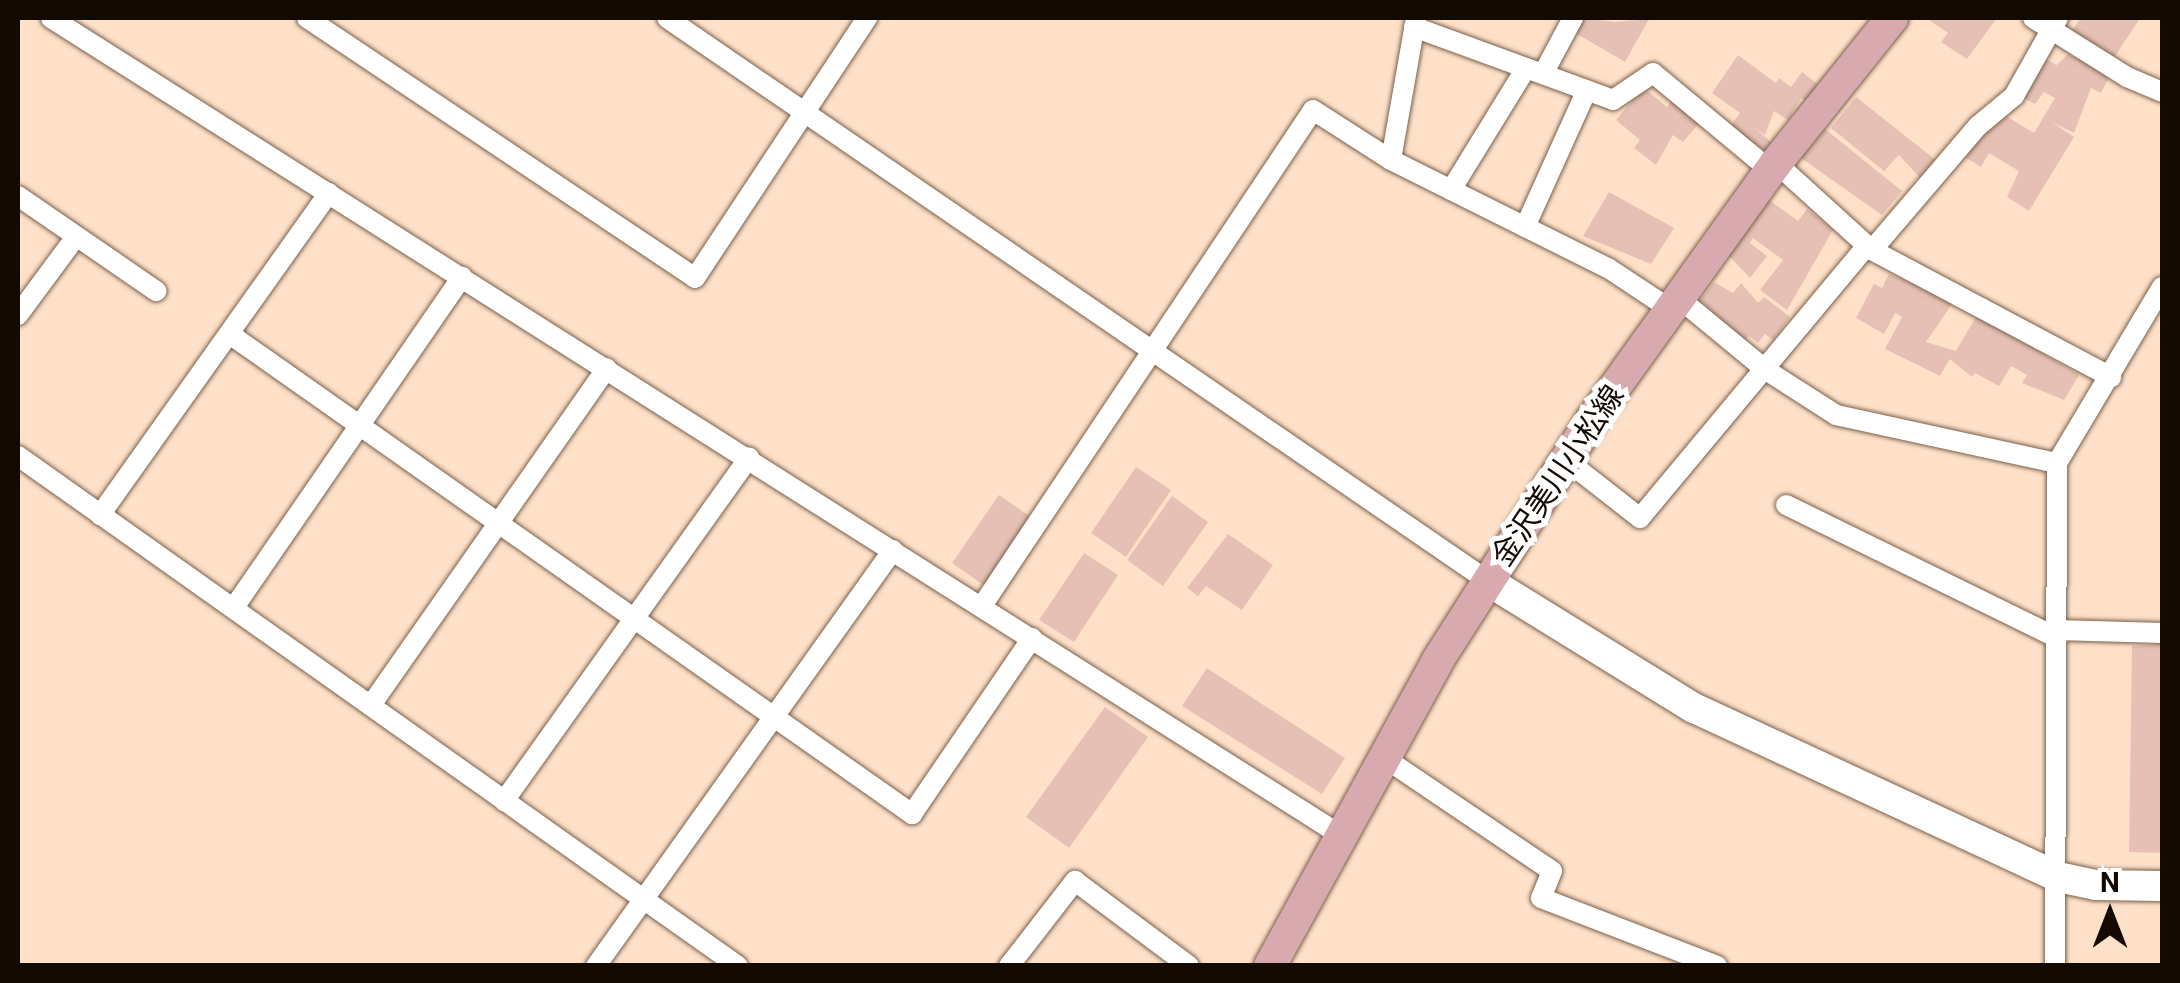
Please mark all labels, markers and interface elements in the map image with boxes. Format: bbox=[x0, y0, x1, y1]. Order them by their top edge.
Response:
street label: 金沢美川小松線 bbox=[1484, 379, 1632, 573]
north arrow bbox=[2060, 863, 2160, 963]
text: N bbox=[2100, 866, 2120, 899]

